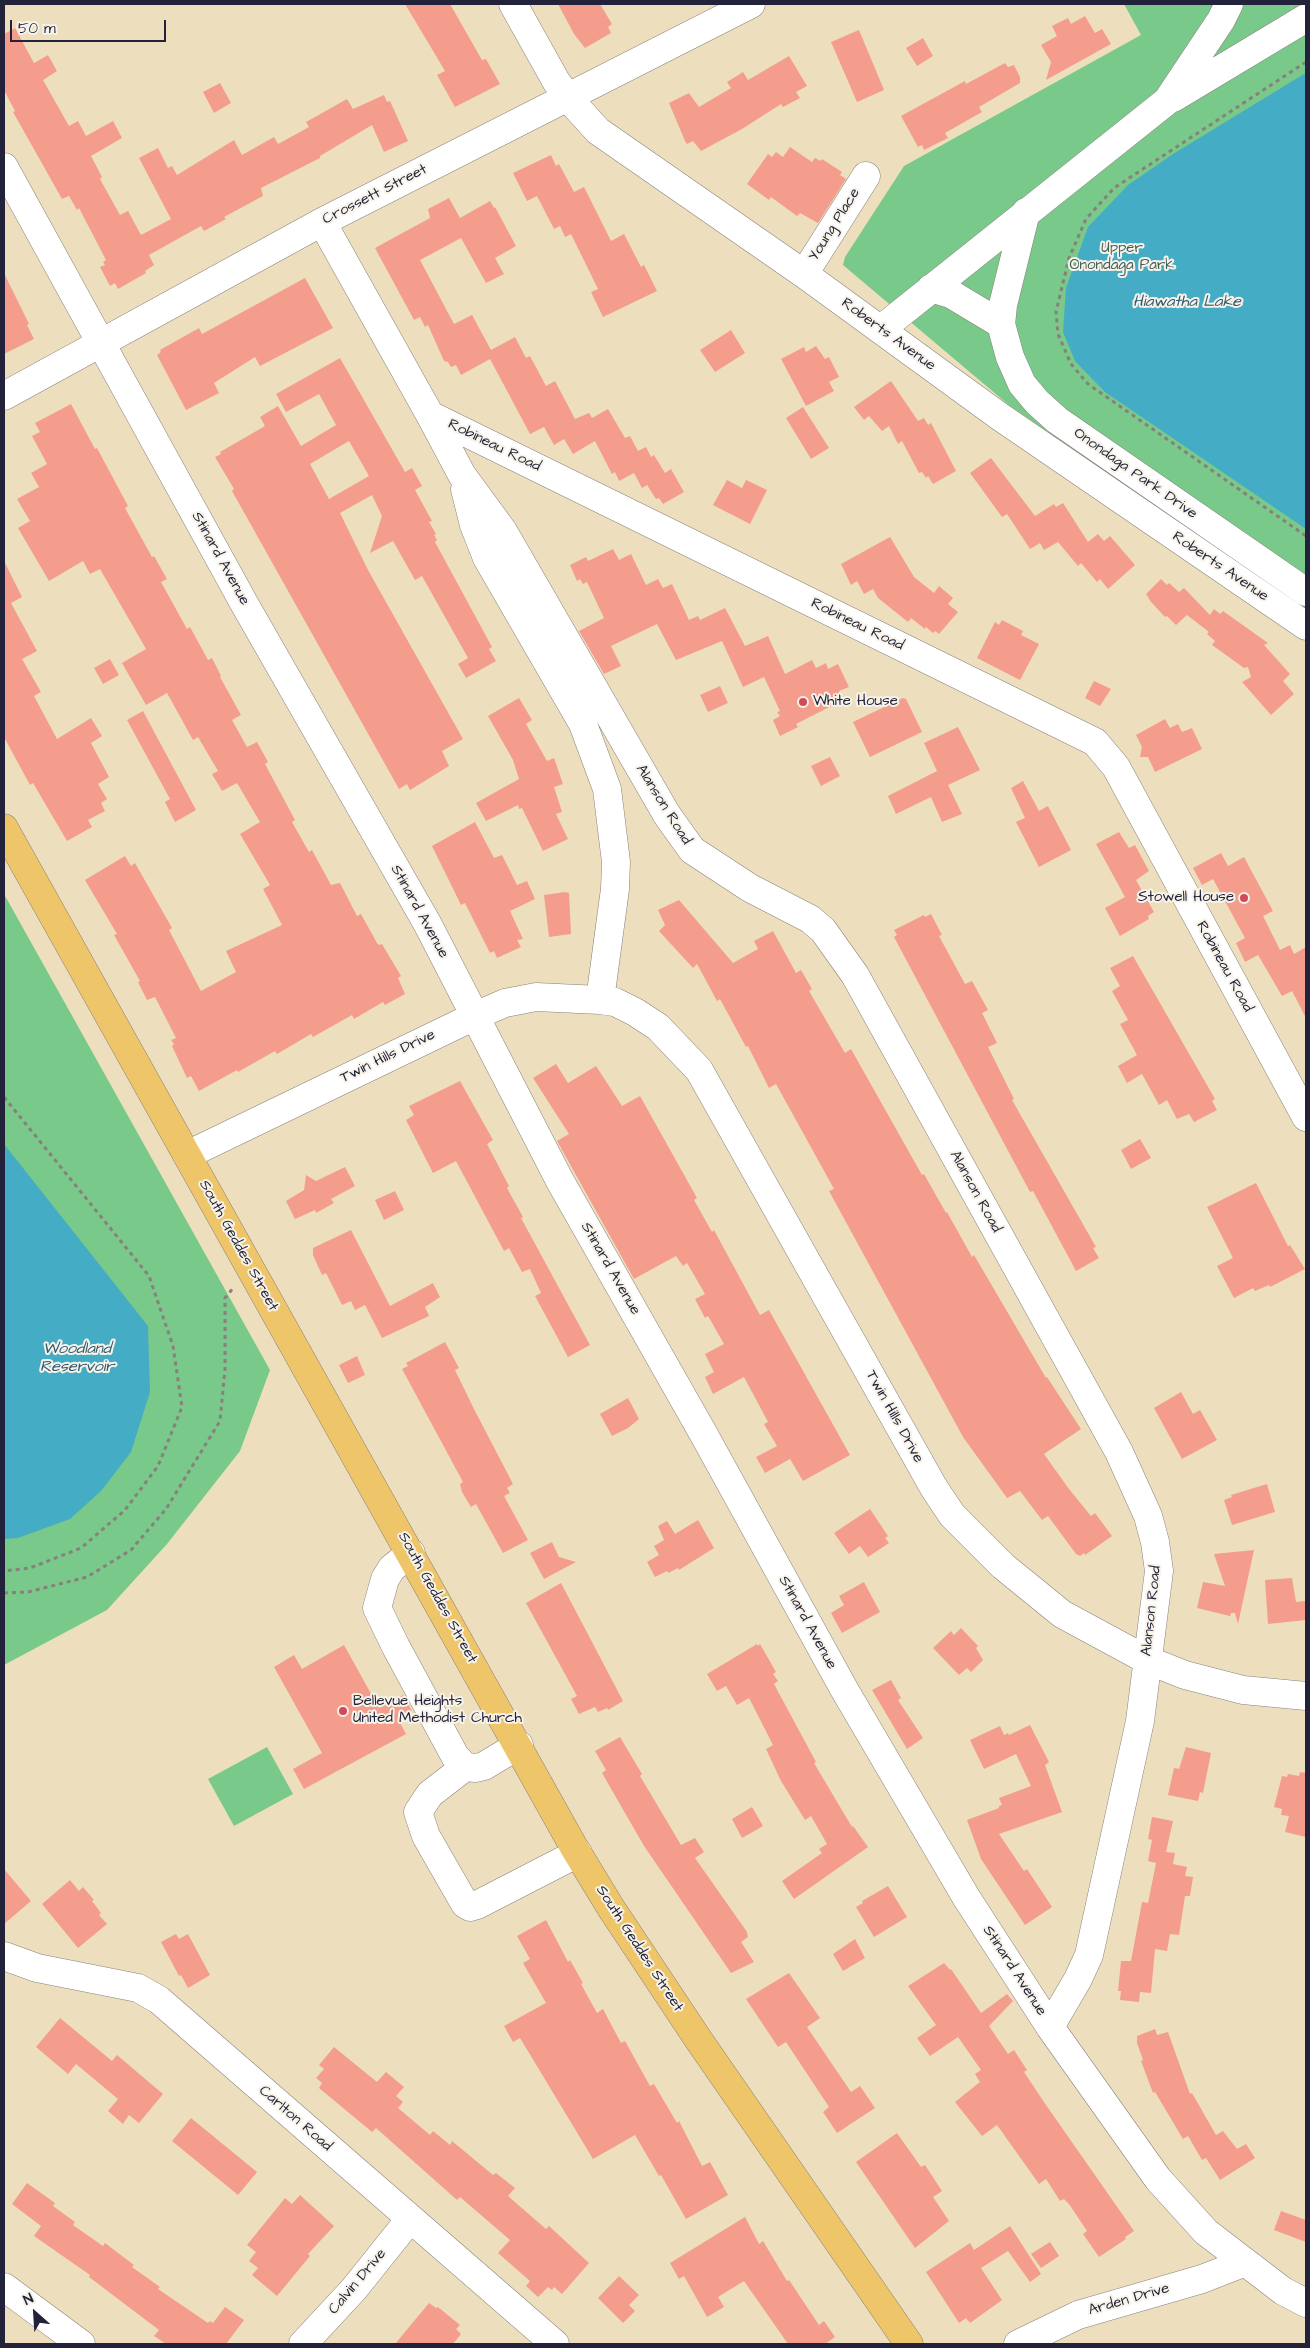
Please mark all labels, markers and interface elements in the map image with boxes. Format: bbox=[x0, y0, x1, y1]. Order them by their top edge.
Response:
scale bar bbox=[12, 10, 169, 42]
text: 50 m bbox=[18, 18, 56, 39]
street label: Crossett Street bbox=[320, 161, 430, 229]
street label: Young Place bbox=[806, 185, 864, 265]
park label: Upper Onondaga Park bbox=[1070, 240, 1174, 275]
water label: Hiawatha Lake bbox=[1133, 293, 1241, 313]
street label: Roberts Avenue bbox=[837, 295, 939, 375]
street label: Robineau Road bbox=[445, 416, 543, 476]
street label: Onondaga Park Drive bbox=[1070, 424, 1200, 524]
street label: Stinard Avenue bbox=[187, 509, 253, 609]
street label: Roberts Avenue bbox=[1168, 528, 1272, 606]
street label: Robineau Road bbox=[808, 595, 906, 655]
place label: White House bbox=[813, 693, 898, 711]
marker: White House bbox=[797, 696, 809, 708]
street label: Alanson Road bbox=[631, 762, 695, 848]
street label: Stinard Avenue bbox=[386, 862, 452, 962]
place label: Stowell House bbox=[1138, 889, 1234, 907]
marker: Stowell House bbox=[1238, 892, 1250, 904]
street label: Robineau Road bbox=[1192, 918, 1256, 1016]
street label: Twin Hills Drive bbox=[338, 1026, 438, 1088]
street label: Alanson Road bbox=[945, 1148, 1005, 1236]
street label: South Geddes Street bbox=[194, 1177, 282, 1315]
street label: Stinard Avenue bbox=[576, 1220, 644, 1318]
water label: Woodland Reservoir bbox=[40, 1340, 114, 1378]
street label: Twin Hills Drive bbox=[861, 1368, 927, 1466]
street label: South Geddes Street bbox=[393, 1529, 481, 1667]
street label: Alanson Road bbox=[1138, 1565, 1166, 1657]
street label: Stinard Avenue bbox=[774, 1573, 840, 1673]
place label: Bellevue Heights United Methodist Church bbox=[353, 1693, 522, 1728]
marker: Bellevue Heights United Methodist Church bbox=[337, 1705, 349, 1717]
street label: South Geddes Street bbox=[591, 1882, 687, 2016]
street label: Stinard Avenue bbox=[978, 1923, 1050, 2019]
street label: Carlton Road bbox=[255, 2082, 335, 2156]
street label: Calvin Drive bbox=[325, 2245, 391, 2319]
street label: Arden Drive bbox=[1086, 2280, 1172, 2320]
north arrow bbox=[10, 2288, 60, 2338]
text: N bbox=[20, 2289, 37, 2310]

